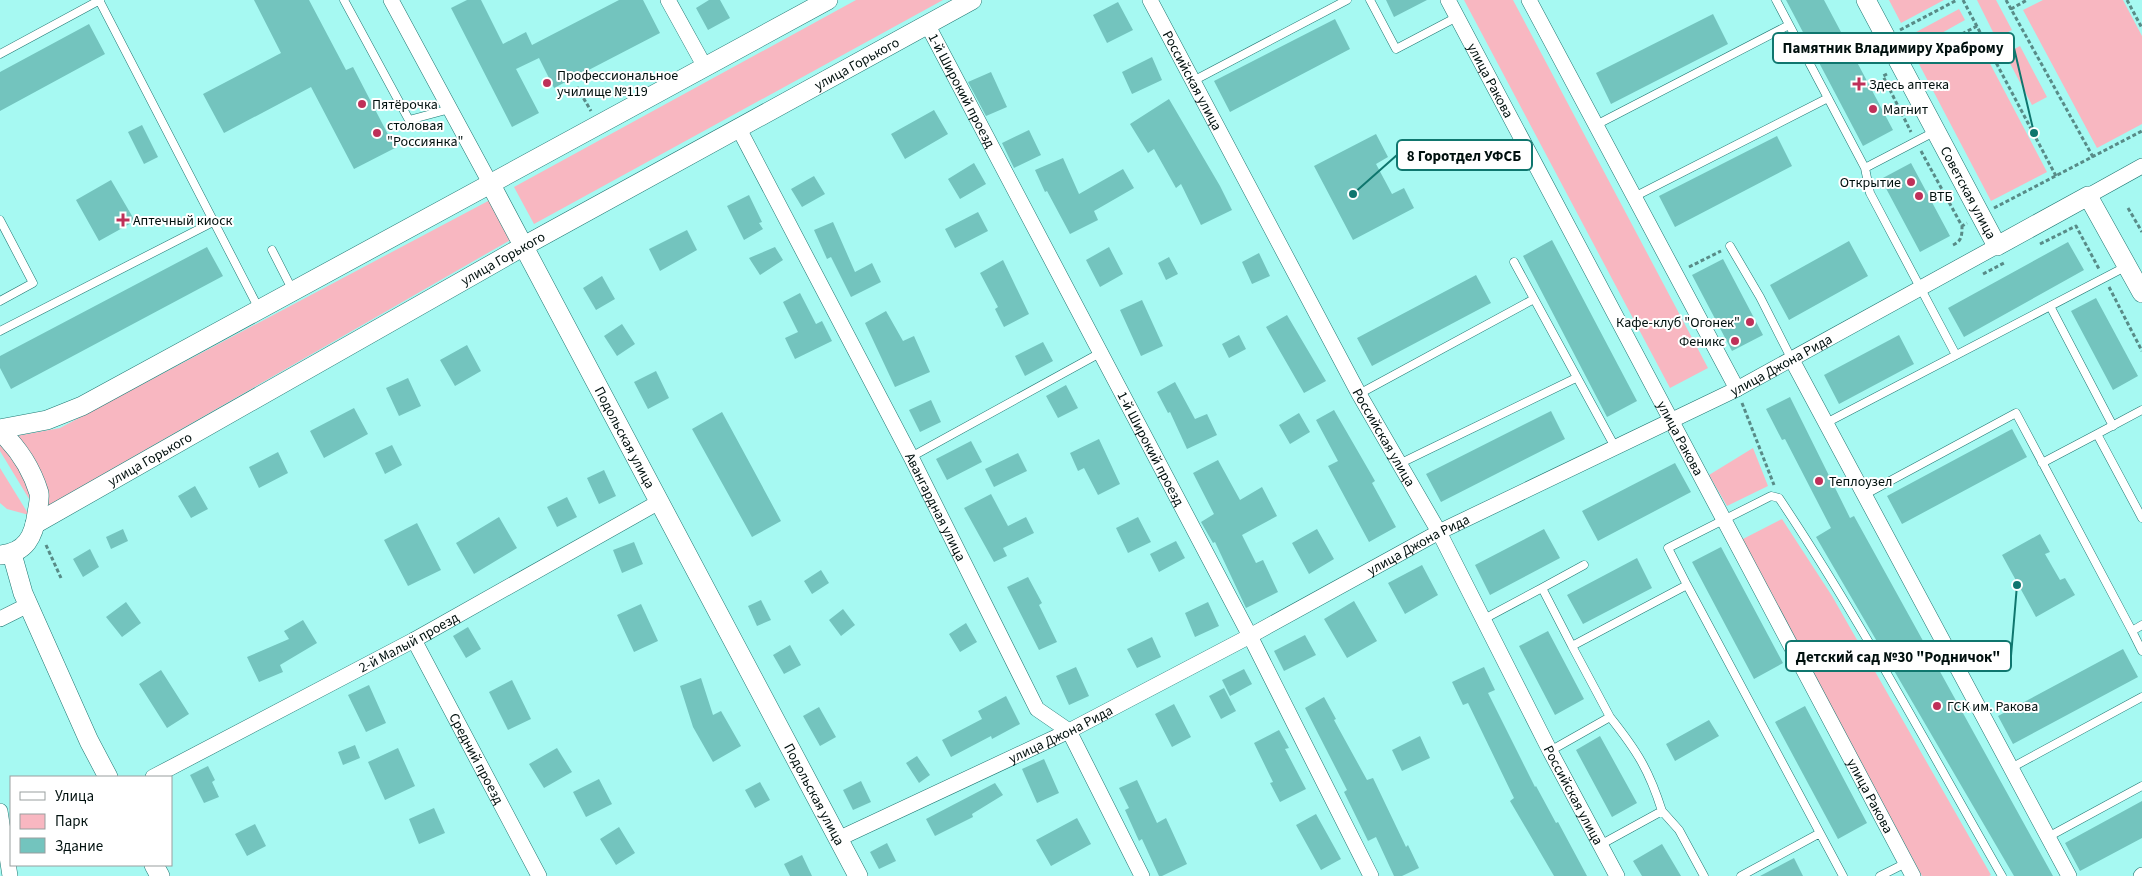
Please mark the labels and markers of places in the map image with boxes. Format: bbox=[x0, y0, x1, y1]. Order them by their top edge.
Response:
callout: Памятник Владимиру Храброму bbox=[1773, 33, 2014, 63]
place label: Профессиональное училище №119 bbox=[557, 66, 678, 102]
place label: Здесь аптека bbox=[1869, 75, 1949, 95]
marker: Профессиональное училище №119 bbox=[541, 77, 553, 89]
marker: Здесь аптека bbox=[1853, 78, 1865, 90]
place label: Пятёрочка bbox=[372, 95, 438, 115]
marker: Пятёрочка bbox=[356, 98, 368, 110]
place label: Магнит bbox=[1883, 100, 1929, 120]
marker: Магнит bbox=[1867, 103, 1879, 115]
place label: столовая "Россиянка" bbox=[387, 116, 463, 152]
marker: столовая "Россиянка" bbox=[371, 127, 383, 139]
callout: 8 Горотдел УФСБ bbox=[1397, 140, 1532, 170]
place label: Открытие bbox=[1840, 173, 1901, 193]
marker: Открытие bbox=[1905, 176, 1917, 188]
place label: ВТБ bbox=[1929, 187, 1953, 207]
marker: ВТБ bbox=[1913, 190, 1925, 202]
place label: Аптечный киоск bbox=[133, 211, 233, 231]
marker: Аптечный киоск bbox=[117, 214, 129, 226]
place label: Кафе-клуб "Огонек" bbox=[1616, 313, 1740, 333]
marker: Кафе-клуб "Огонек" bbox=[1744, 316, 1756, 328]
place label: Феникс bbox=[1679, 332, 1726, 352]
marker: Феникс bbox=[1729, 335, 1741, 347]
place label: Теплоузел bbox=[1829, 472, 1892, 492]
marker: Теплоузел bbox=[1813, 475, 1825, 487]
callout: Детский сад №30 "Родничок" bbox=[1786, 641, 2011, 671]
place label: ГСК им. Ракова bbox=[1947, 697, 2038, 717]
marker: ГСК им. Ракова bbox=[1931, 700, 1943, 712]

